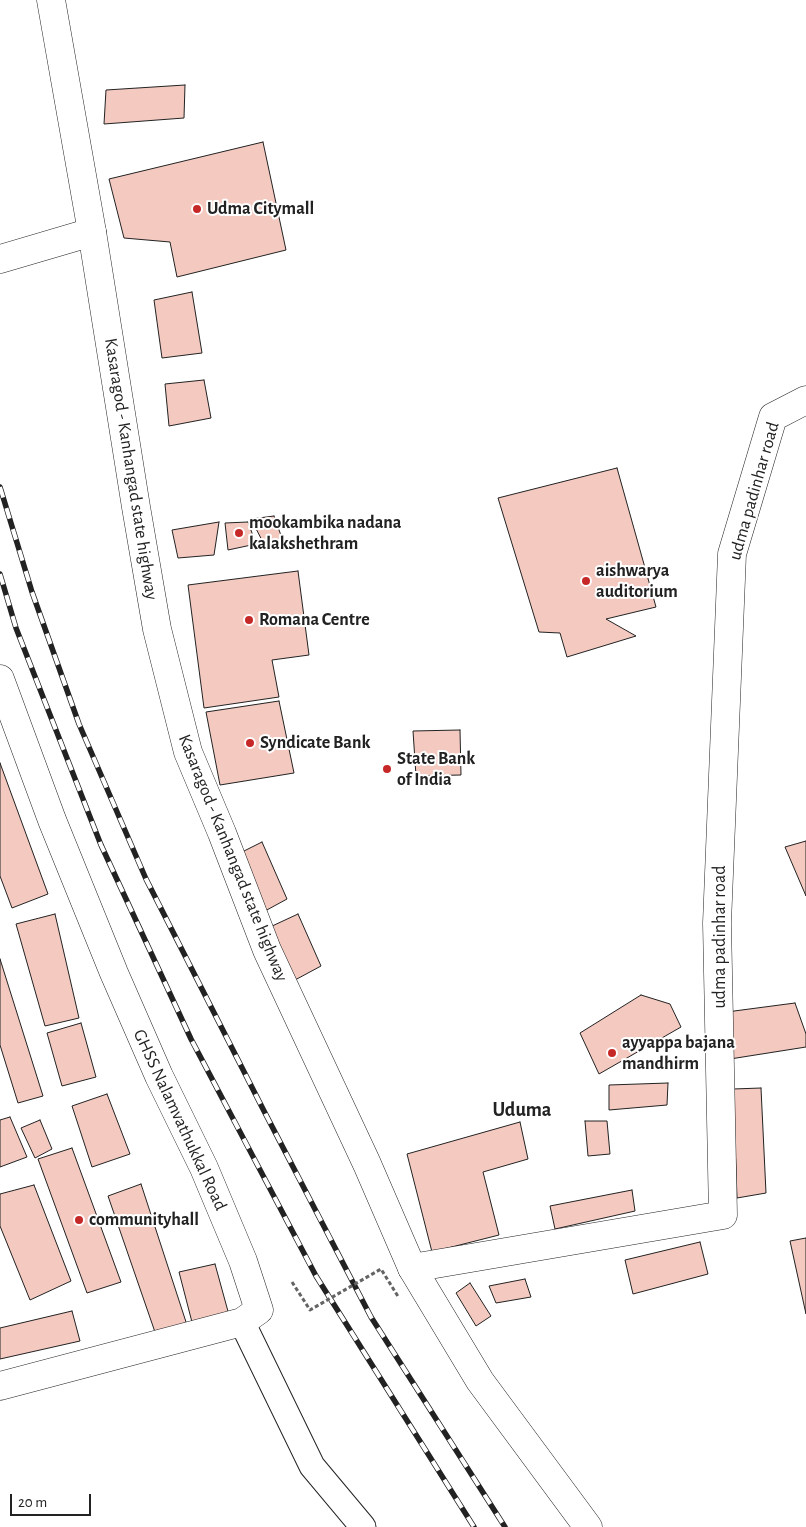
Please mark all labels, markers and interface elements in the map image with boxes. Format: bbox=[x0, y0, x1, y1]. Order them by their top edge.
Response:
place label: Udma Citymall bbox=[207, 198, 314, 220]
marker: Udma Citymall bbox=[191, 203, 203, 215]
street label: Kasaragod - Kanhangad state highway bbox=[100, 337, 162, 601]
street label: udma padinhar road bbox=[724, 419, 784, 563]
place label: mookambika nadana kalakshethram bbox=[249, 512, 401, 554]
marker: mookambika nadana kalakshethram bbox=[233, 527, 245, 539]
place label: aishwarya auditorium bbox=[596, 560, 678, 602]
marker: aishwarya auditorium bbox=[580, 575, 592, 587]
place label: Romana Centre bbox=[259, 609, 370, 631]
marker: Romana Centre bbox=[243, 614, 255, 626]
street label: Kasaragod - Kanhangad state highway bbox=[173, 731, 293, 985]
place label: Syndicate Bank bbox=[260, 732, 370, 754]
marker: Syndicate Bank bbox=[244, 737, 256, 749]
place label: State Bank of India bbox=[397, 748, 475, 791]
marker: State Bank of India bbox=[381, 763, 393, 775]
street label: udma padinhar road bbox=[709, 865, 731, 1009]
street label: GHSS Nalamvathukkal Road bbox=[128, 1026, 232, 1214]
place label: ayyappa bajana mandhirm bbox=[622, 1032, 735, 1074]
marker: ayyappa bajana mandhirm bbox=[606, 1047, 618, 1059]
district label: Uduma bbox=[493, 1098, 551, 1122]
place label: communityhall bbox=[89, 1209, 199, 1231]
marker: communityhall bbox=[73, 1214, 85, 1226]
scale bar bbox=[12, 1484, 94, 1516]
text: 20 m bbox=[18, 1495, 47, 1510]

